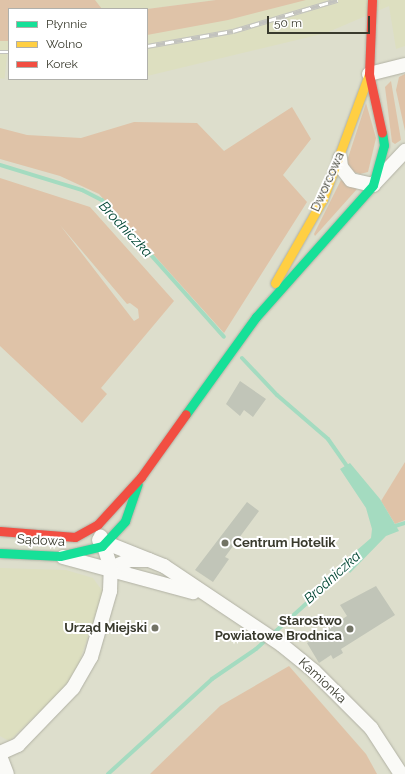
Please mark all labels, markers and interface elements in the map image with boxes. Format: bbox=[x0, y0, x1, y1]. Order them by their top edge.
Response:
legend bbox=[8, 8, 148, 80]
scale bar bbox=[269, 8, 372, 34]
text: 50 m bbox=[274, 16, 302, 30]
text: Płynnie bbox=[46, 17, 87, 31]
text: Wolno bbox=[46, 37, 82, 51]
text: Korek bbox=[46, 57, 78, 71]
street label: Dworcowa bbox=[308, 150, 348, 214]
water label: Brodniczka bbox=[96, 198, 156, 260]
street label: Sądowa bbox=[17, 532, 65, 550]
place label: Centrum Hotelik bbox=[233, 535, 335, 551]
marker: Centrum Hotelik bbox=[220, 538, 230, 548]
water label: Brodniczka bbox=[300, 547, 364, 607]
place label: Starostwo Powiatowe Brodnica bbox=[215, 614, 342, 645]
place label: Urząd Miejski bbox=[64, 620, 147, 636]
marker: Urząd Miejski bbox=[150, 623, 160, 633]
marker: Starostwo Powiatowe Brodnica bbox=[345, 624, 355, 634]
street label: Kamionka bbox=[295, 655, 349, 707]

